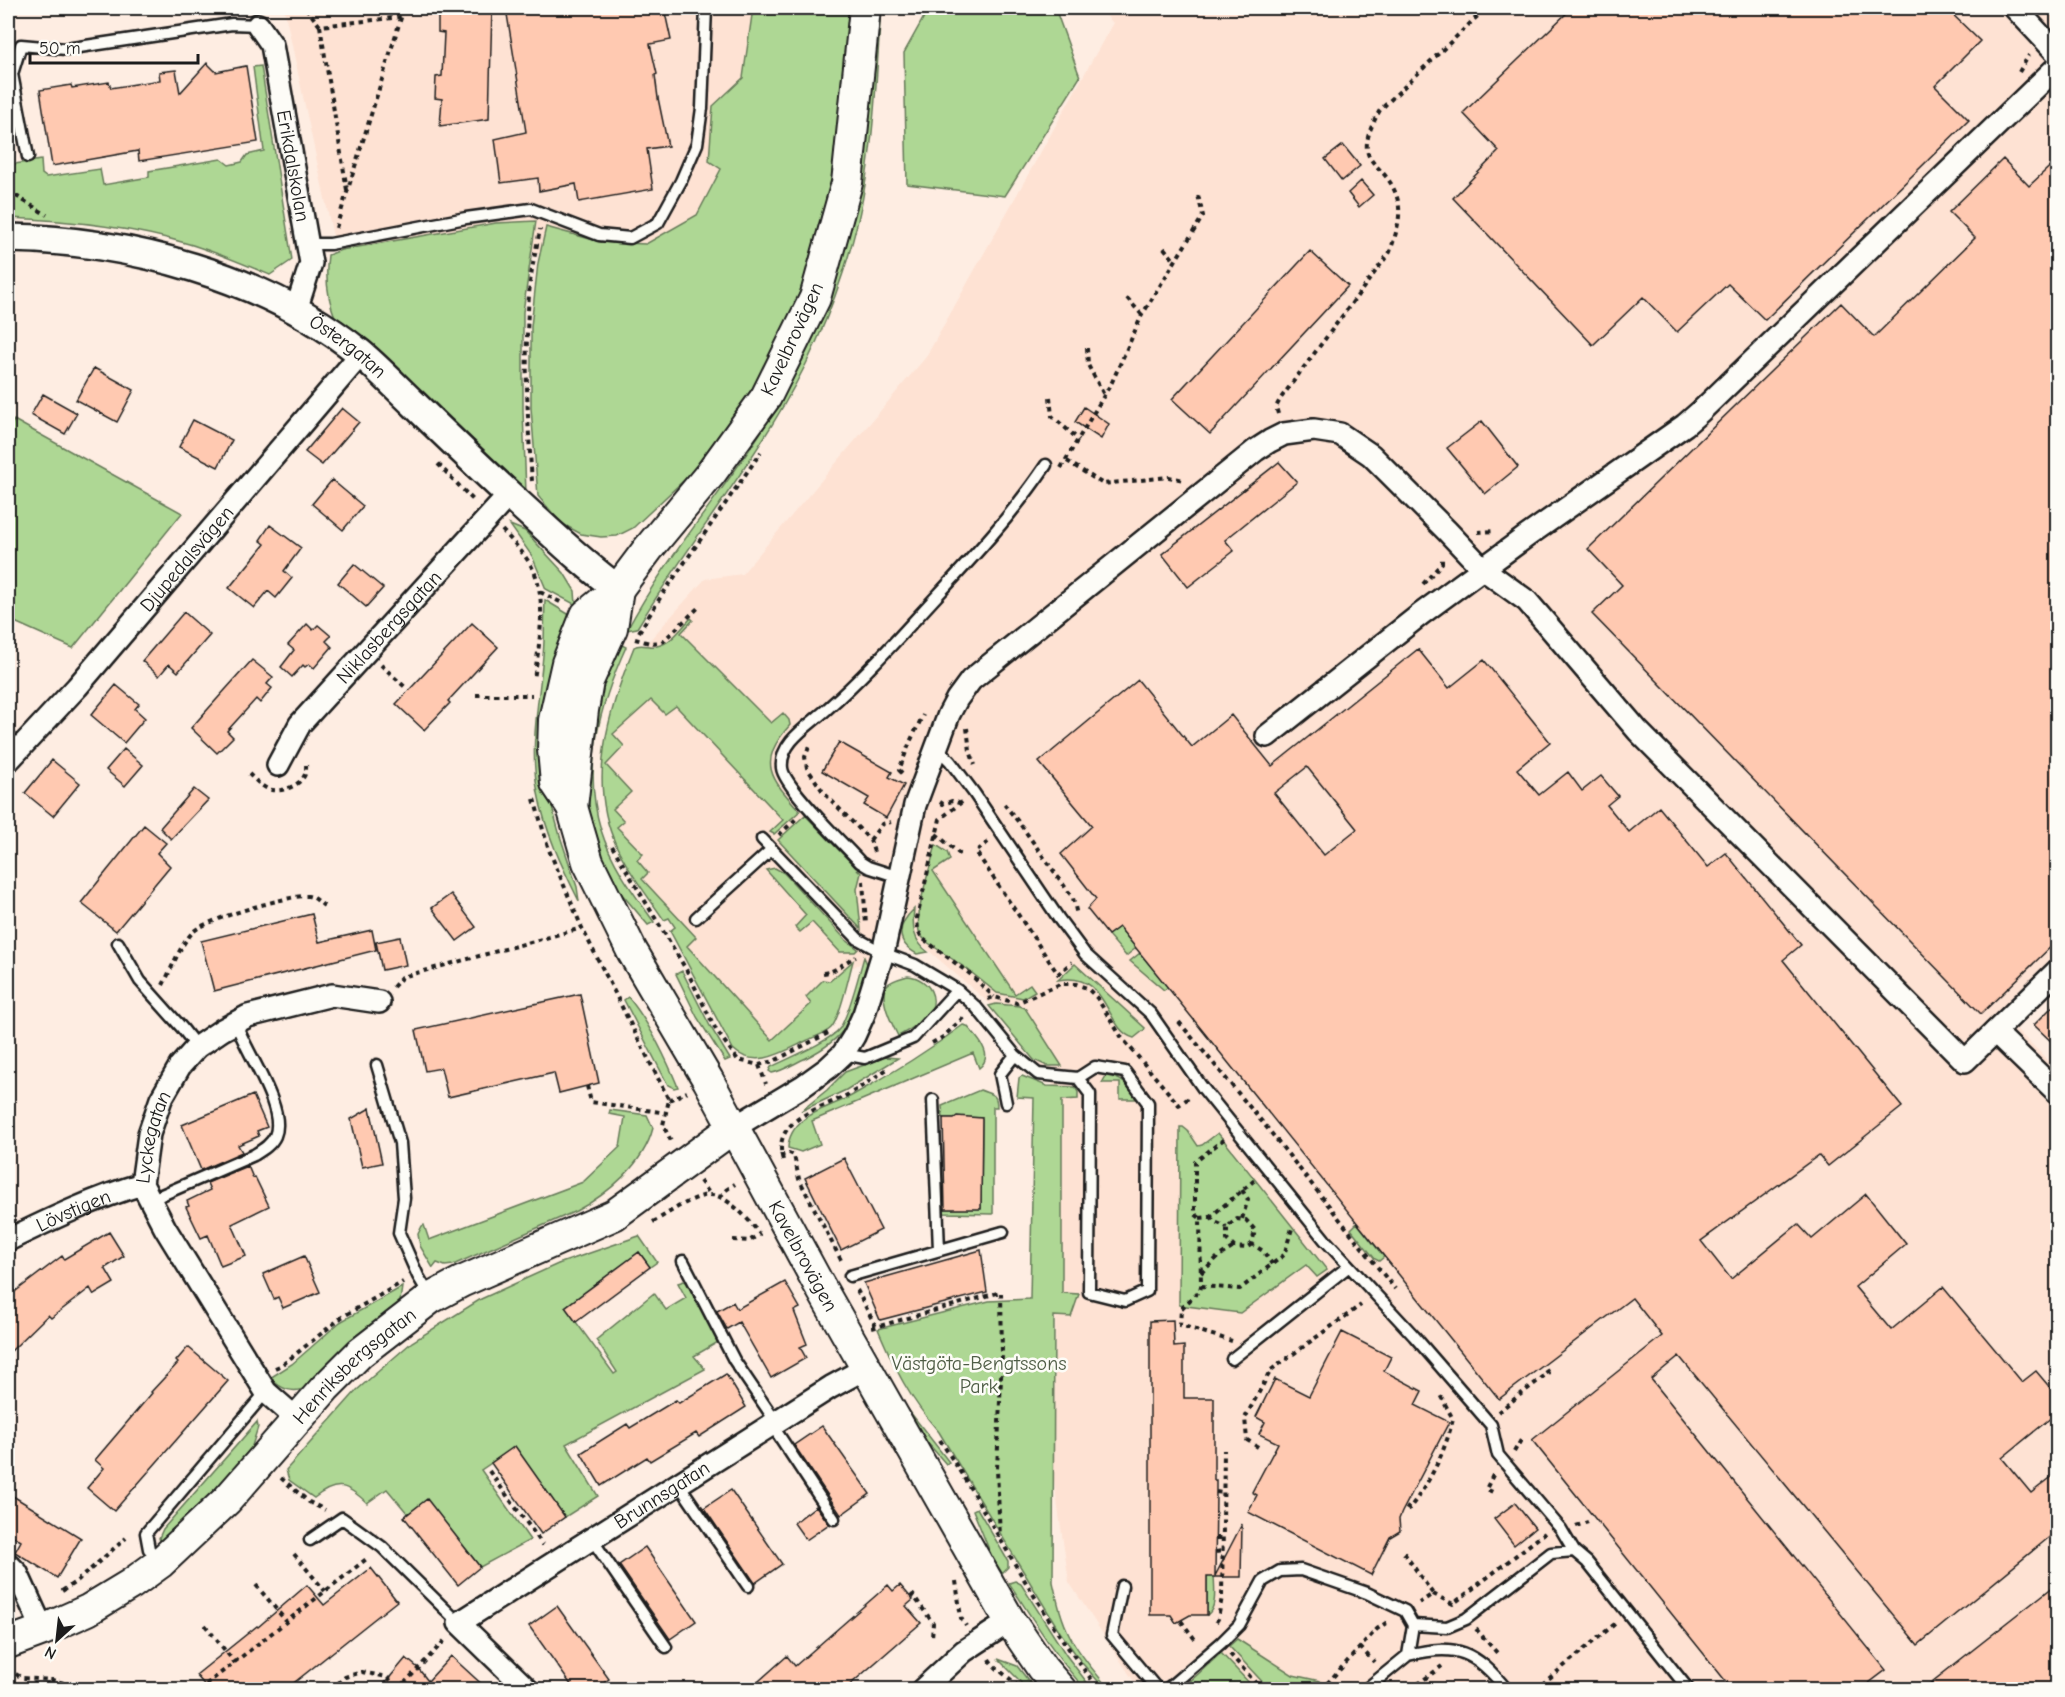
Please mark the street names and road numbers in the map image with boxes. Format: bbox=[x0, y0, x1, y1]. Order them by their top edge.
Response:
street label: Erikdalskolan bbox=[272, 108, 315, 223]
street label: Kavelbrovägen bbox=[756, 279, 828, 399]
street label: Östergatan bbox=[305, 309, 391, 383]
street label: Djupedalsvägen bbox=[135, 501, 238, 616]
street label: Niklasbergsgatan bbox=[331, 566, 446, 688]
street label: Lyckegatan bbox=[131, 1086, 175, 1185]
street label: Lövstigen bbox=[32, 1184, 114, 1236]
street label: Kavelbrovägen bbox=[764, 1197, 843, 1315]
street label: Henriksbergsgatan bbox=[288, 1303, 420, 1428]
street label: Brunnsgatan bbox=[610, 1456, 713, 1533]

